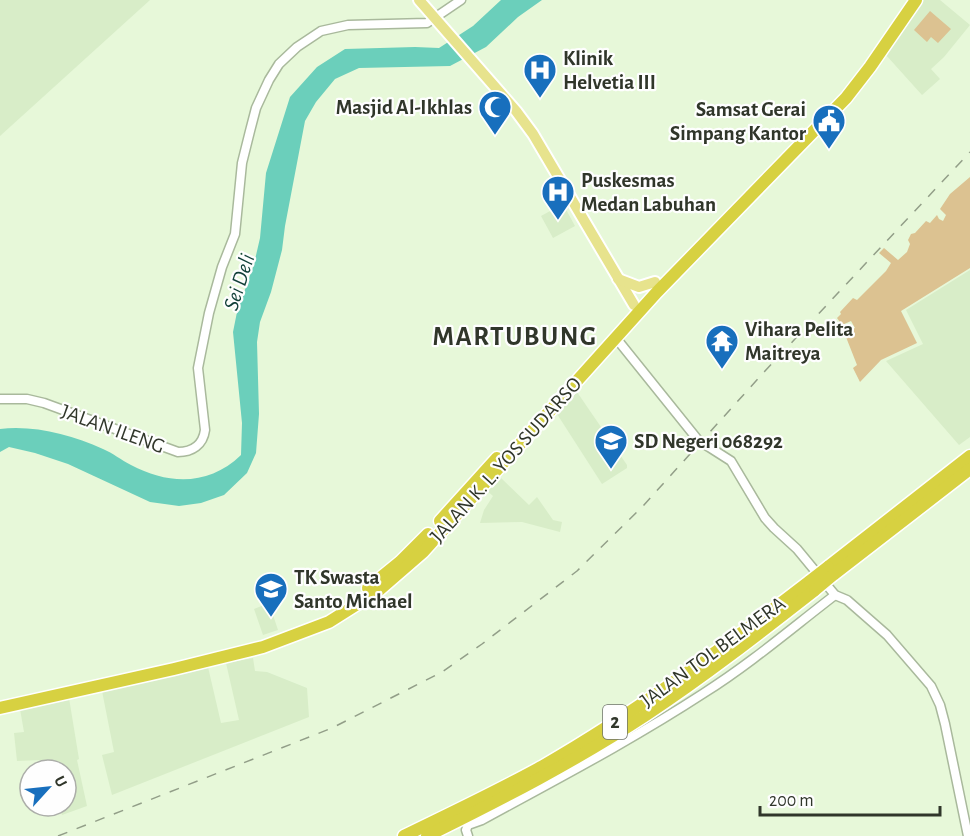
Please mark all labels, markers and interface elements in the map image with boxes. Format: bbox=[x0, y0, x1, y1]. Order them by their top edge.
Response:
place label: Klinik Helvetia III bbox=[563, 48, 656, 93]
hospital icon: Klinik Helvetia III bbox=[522, 52, 558, 99]
mosque icon: Masjid Al-Ikhlas bbox=[477, 89, 513, 136]
place label: Masjid Al-Ikhlas bbox=[336, 97, 472, 118]
place label: Samsat Gerai Simpang Kantor bbox=[670, 99, 807, 144]
public building icon: Samsat Gerai Simpang Kantor bbox=[811, 103, 847, 150]
place label: Puskesmas Medan Labuhan bbox=[581, 170, 716, 215]
hospital icon: Puskesmas Medan Labuhan bbox=[540, 174, 576, 221]
water label: Sei Deli bbox=[220, 251, 258, 313]
place label: Vihara Pelita Maitreya bbox=[745, 319, 853, 364]
district label: MARTUBUNG bbox=[433, 323, 597, 350]
temple icon: Vihara Pelita Maitreya bbox=[704, 323, 740, 370]
street label: JALAN K. L. YOS SUDARSO bbox=[426, 373, 586, 547]
street label: JALAN ILENG bbox=[58, 401, 168, 457]
school or university icon: SD Negeri 068292 bbox=[593, 423, 629, 470]
place label: SD Negeri 068292 bbox=[634, 431, 783, 452]
place label: TK Swasta Santo Michael bbox=[294, 567, 413, 612]
school or university icon: TK Swasta Santo Michael bbox=[253, 571, 289, 618]
street label: JALAN TOL BELMERA bbox=[637, 593, 789, 711]
road number: 2 bbox=[603, 705, 627, 739]
north arrow bbox=[18, 758, 78, 818]
text: U bbox=[51, 773, 70, 790]
scale bar bbox=[760, 779, 940, 817]
text: 200 m bbox=[769, 792, 814, 810]

